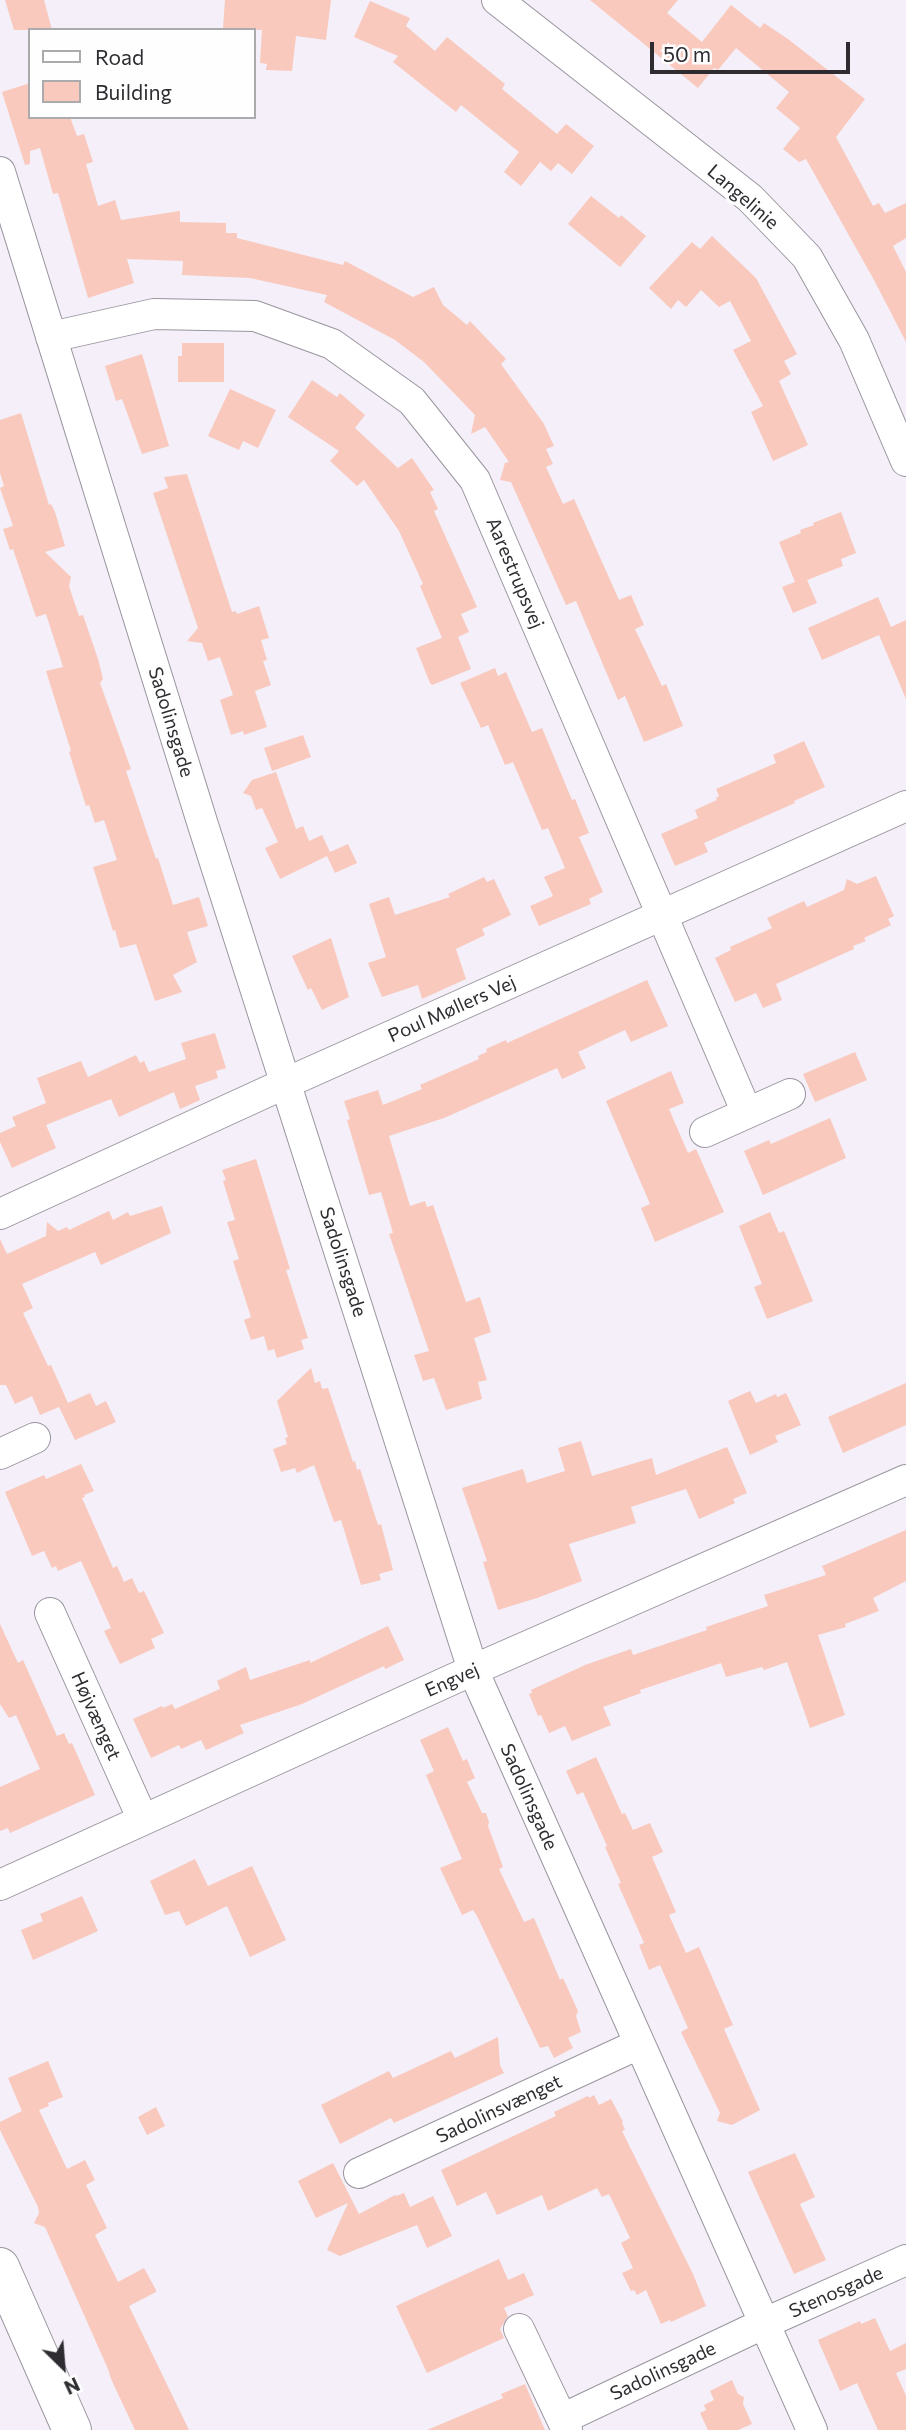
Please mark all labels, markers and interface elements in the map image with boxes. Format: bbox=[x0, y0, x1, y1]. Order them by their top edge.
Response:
legend bbox=[28, 28, 256, 119]
scale bar bbox=[654, 28, 853, 72]
text: 50 m bbox=[663, 41, 711, 66]
text: Road bbox=[95, 44, 144, 69]
text: Building bbox=[95, 79, 172, 104]
street label: Langelinie bbox=[703, 160, 783, 234]
street label: Aarestrupsvej bbox=[481, 514, 549, 632]
street label: Sadolinsgade bbox=[143, 664, 199, 780]
street label: Poul Møllers Vej bbox=[385, 971, 519, 1047]
street label: Sadolinsgade bbox=[315, 1204, 371, 1320]
street label: Engvej bbox=[421, 1658, 483, 1702]
street label: Højvænget bbox=[66, 1668, 126, 1764]
street label: Sadolinsgade bbox=[495, 1740, 563, 1854]
street label: Sadolinsvænget bbox=[432, 2070, 566, 2148]
street label: Stenosgade bbox=[785, 2261, 887, 2323]
north arrow bbox=[28, 2332, 98, 2402]
street label: Sadolinsgade bbox=[607, 2337, 719, 2405]
text: N bbox=[61, 2373, 83, 2400]

